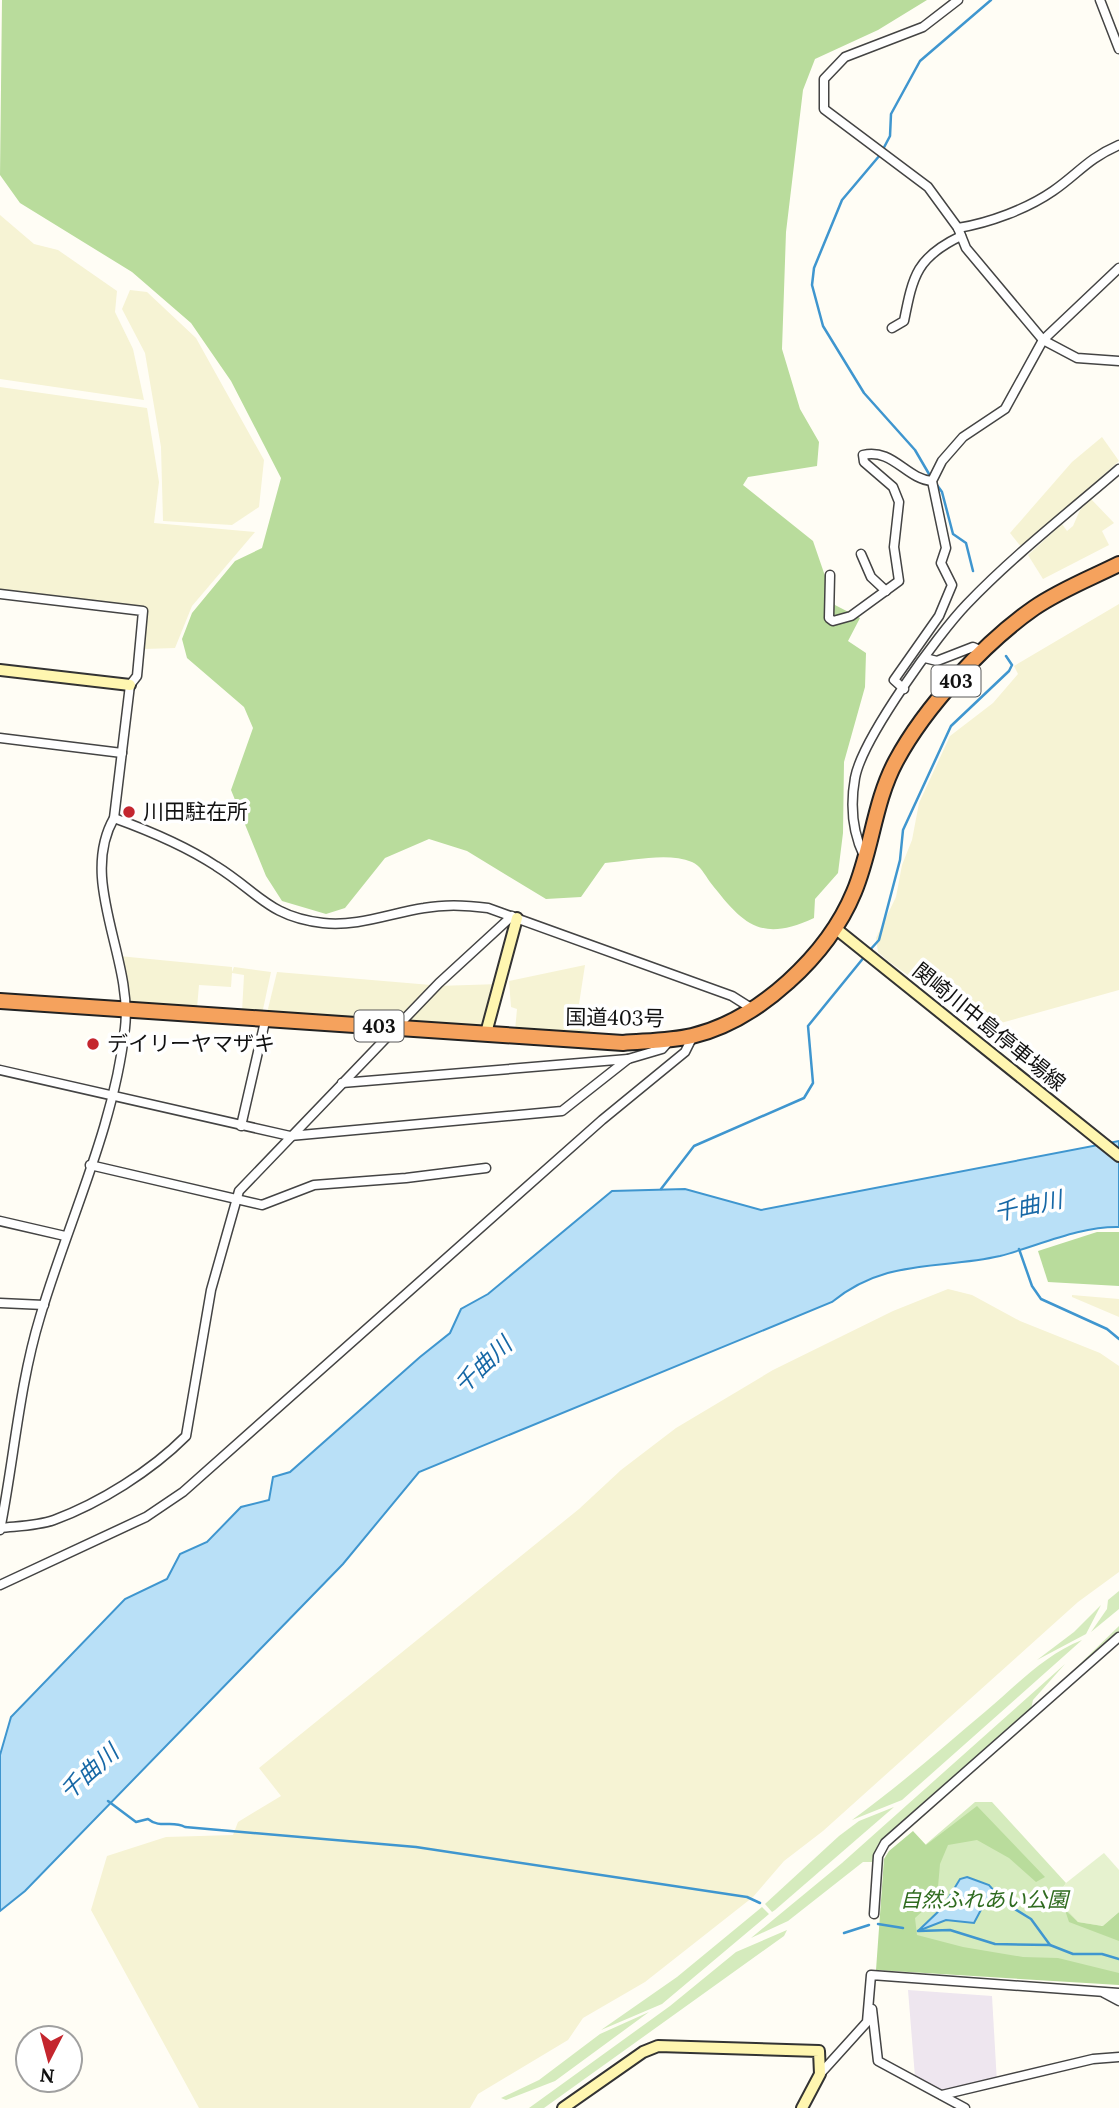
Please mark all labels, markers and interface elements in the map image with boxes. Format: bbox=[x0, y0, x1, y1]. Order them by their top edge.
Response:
road number: 403 bbox=[932, 666, 981, 696]
place label: 川田駐在所 bbox=[143, 798, 248, 825]
marker: 川田駐在所 bbox=[121, 804, 137, 820]
street label: 関崎川中島停車場線 bbox=[907, 957, 1071, 1097]
street label: 国道403号 bbox=[565, 1003, 665, 1032]
road number: 403 bbox=[354, 1010, 404, 1042]
place label: デイリーヤマザキ bbox=[107, 1030, 275, 1057]
marker: デイリーヤマザキ bbox=[85, 1036, 101, 1052]
water label: 千曲川 bbox=[991, 1184, 1068, 1227]
water label: 千曲川 bbox=[448, 1328, 520, 1399]
water label: 千曲川 bbox=[53, 1736, 126, 1805]
park label: 自然ふれあい公園 bbox=[900, 1886, 1071, 1913]
north arrow bbox=[14, 2024, 84, 2094]
text: N bbox=[38, 2063, 56, 2089]

